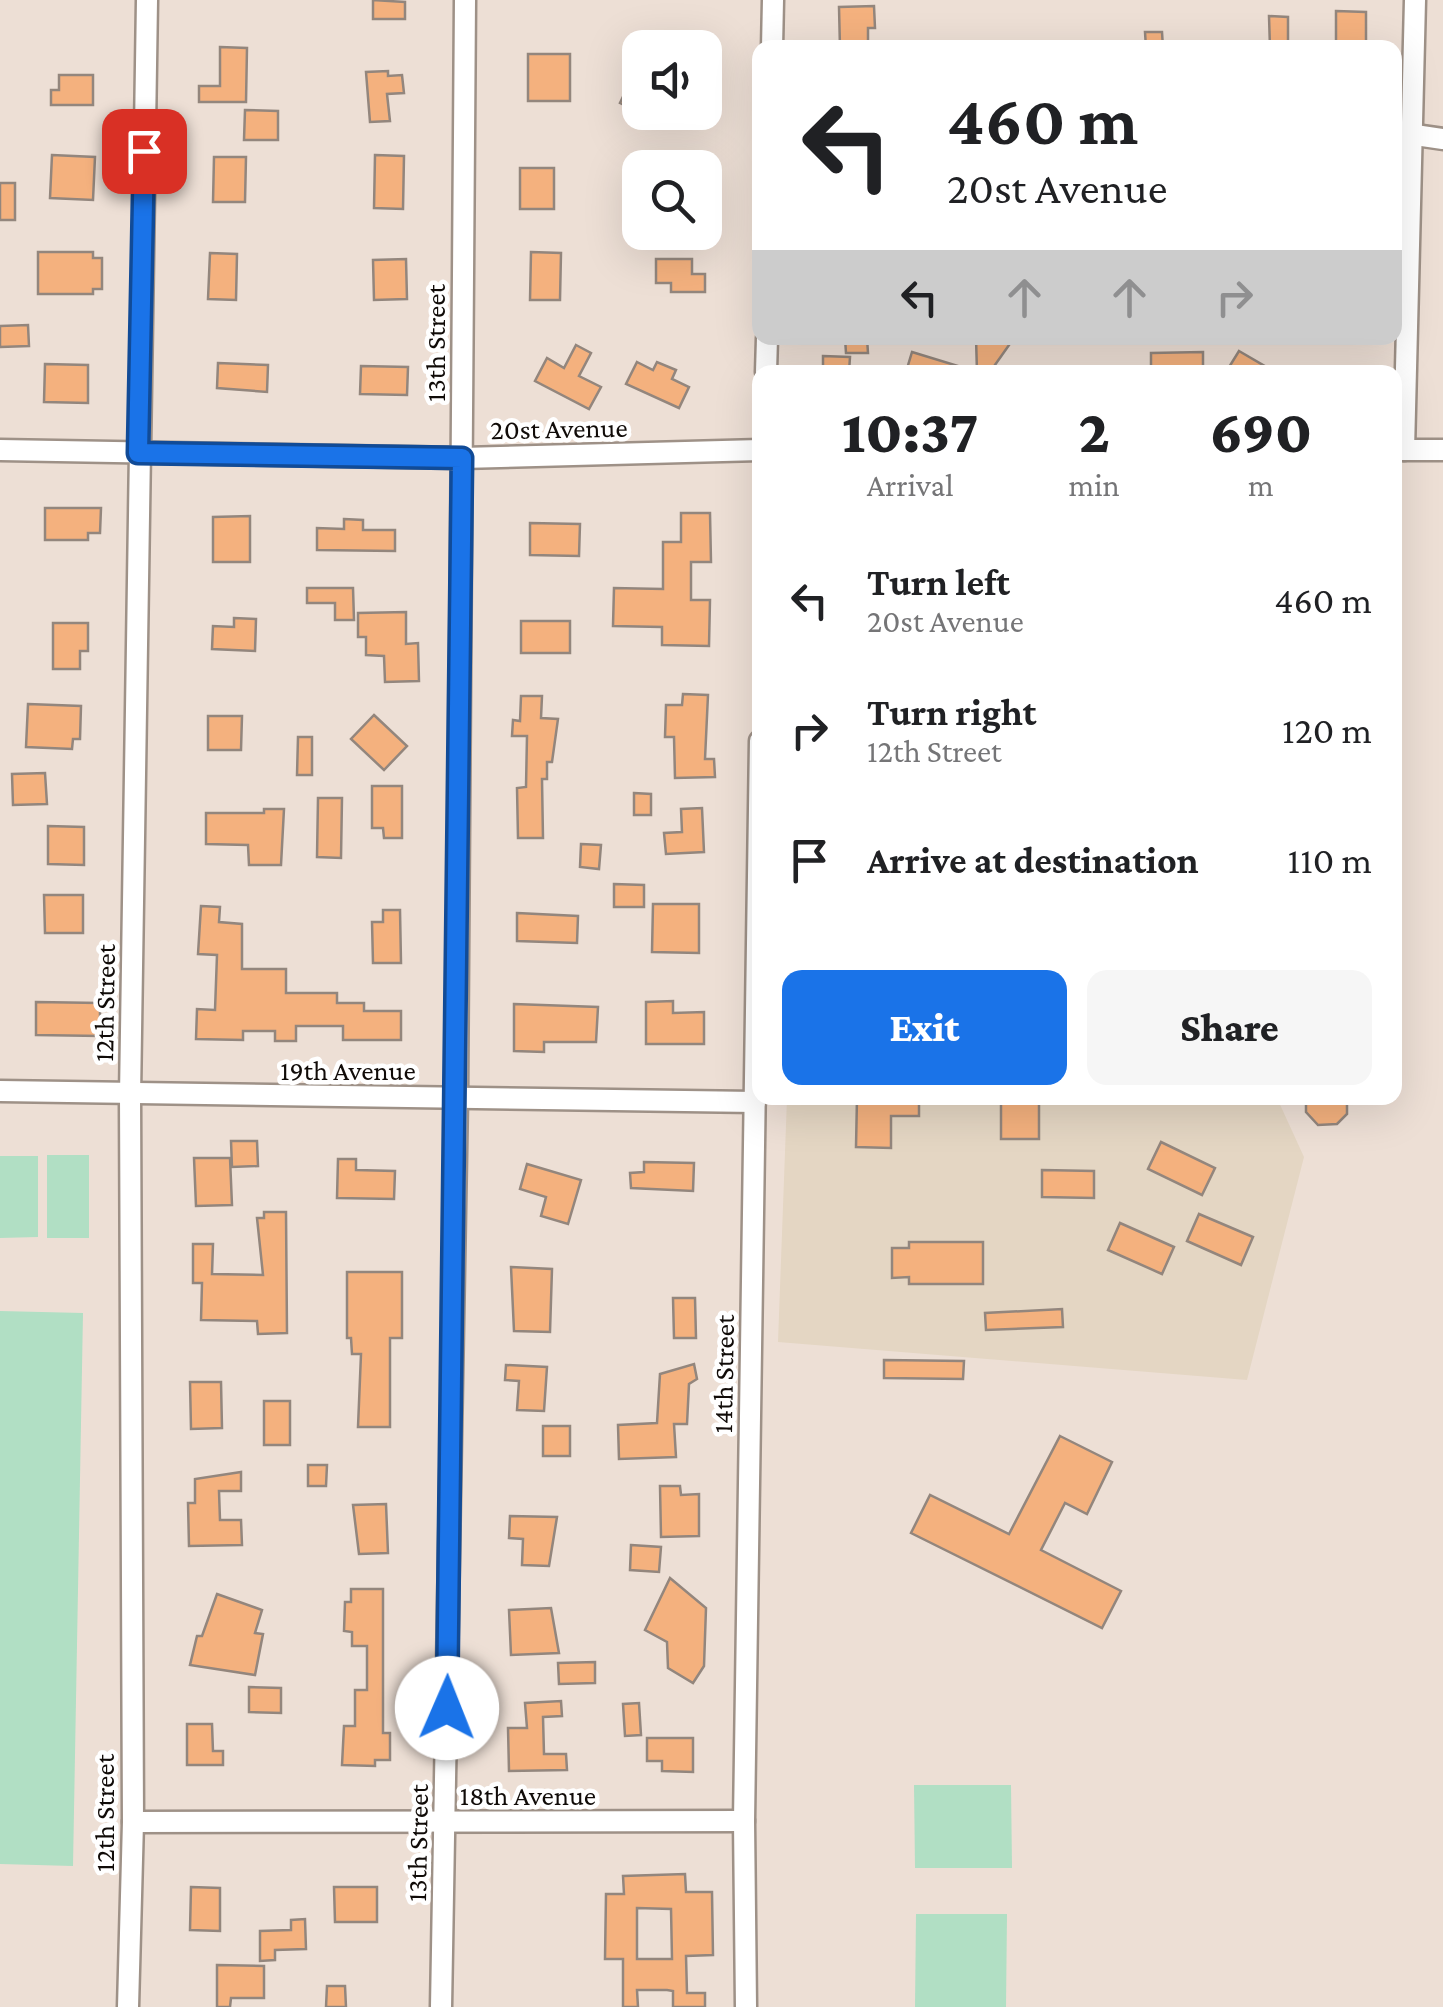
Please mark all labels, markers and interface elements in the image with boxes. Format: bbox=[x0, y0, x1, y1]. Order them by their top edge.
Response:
map controls bbox=[622, 30, 722, 250]
button: sound bbox=[622, 30, 722, 130]
icon: left bbox=[782, 80, 912, 210]
text: 460 m bbox=[947, 81, 1138, 159]
pin bbox=[102, 109, 187, 194]
icon: arrive bbox=[117, 124, 172, 179]
button: search bbox=[622, 150, 722, 250]
text: 20st Avenue bbox=[947, 163, 1167, 213]
icon: left bbox=[892, 270, 947, 325]
icon: ahead bbox=[997, 270, 1052, 325]
icon: ahead bbox=[1102, 270, 1157, 325]
icon: right bbox=[1207, 270, 1262, 325]
street label: 13th Street bbox=[420, 283, 451, 402]
text: 10:37 bbox=[842, 398, 979, 465]
text: 2 bbox=[1078, 398, 1110, 465]
text: 690 bbox=[1209, 398, 1312, 465]
street label: 20st Avenue bbox=[490, 412, 628, 445]
text: Arrival bbox=[867, 467, 954, 503]
text: min bbox=[1068, 467, 1120, 503]
text: m bbox=[1248, 467, 1274, 503]
text: Turn left bbox=[867, 561, 1010, 603]
icon: left bbox=[782, 573, 837, 628]
text: 460 m bbox=[1274, 579, 1372, 621]
text: 20st Avenue bbox=[867, 603, 1024, 639]
text: Turn right bbox=[867, 691, 1036, 733]
icon: right bbox=[782, 703, 837, 758]
text: 120 m bbox=[1282, 709, 1372, 751]
text: 12th Street bbox=[867, 733, 1002, 769]
icon: arrive bbox=[782, 833, 837, 888]
text: Arrive at destination bbox=[867, 839, 1199, 881]
text: 110 m bbox=[1288, 839, 1372, 881]
street label: 12th Street bbox=[88, 943, 121, 1062]
button: Exit bbox=[782, 970, 1067, 1085]
button: Share bbox=[1087, 970, 1372, 1085]
street label: 19th Avenue bbox=[280, 1055, 416, 1086]
street label: 14th Street bbox=[707, 1314, 740, 1434]
position arrow bbox=[395, 1656, 499, 1760]
street label: 12th Street bbox=[89, 1753, 120, 1872]
street label: 18th Avenue bbox=[460, 1780, 596, 1811]
street label: 13th Street bbox=[401, 1783, 434, 1902]

